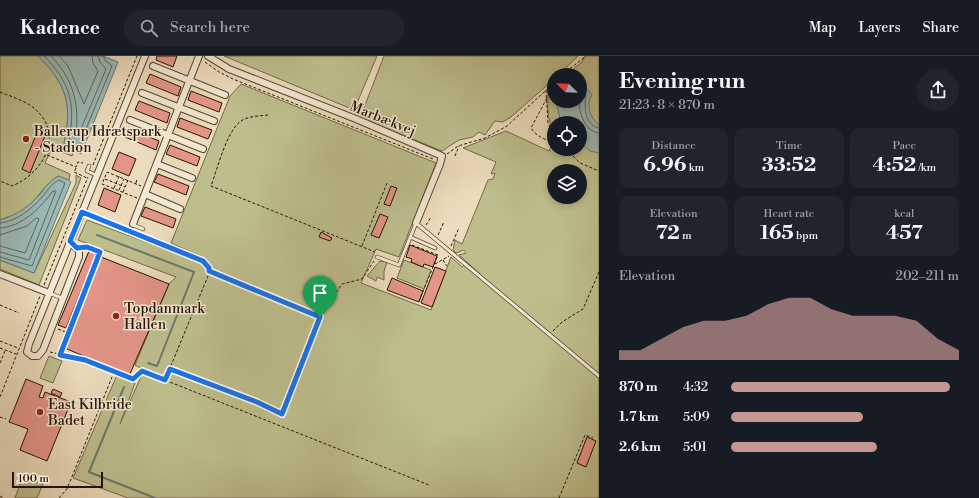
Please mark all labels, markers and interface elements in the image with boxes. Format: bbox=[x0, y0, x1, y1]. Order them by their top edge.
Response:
search box bbox=[124, 10, 404, 46]
text: Kadence bbox=[20, 16, 100, 40]
icon: search bbox=[138, 17, 160, 39]
text: Search here bbox=[170, 18, 250, 37]
text: Map bbox=[809, 19, 836, 37]
text: Layers bbox=[858, 19, 901, 37]
text: Share bbox=[923, 19, 959, 37]
north arrow bbox=[547, 68, 587, 108]
map controls bbox=[547, 68, 587, 204]
text: Evening run bbox=[619, 68, 745, 95]
button: share bbox=[917, 69, 959, 111]
text: 21:23 · 8 × 870 m bbox=[619, 97, 715, 113]
street label: Marbækvej bbox=[347, 98, 418, 140]
button: locate bbox=[547, 116, 587, 156]
place label: Ballerup Idrætspark - Stadion bbox=[33, 123, 162, 157]
marker: Ballerup Idrætspark - Stadion bbox=[21, 134, 31, 144]
text: Distance bbox=[651, 139, 696, 153]
text: Time bbox=[776, 139, 802, 153]
text: Pace bbox=[893, 139, 916, 153]
text: 6.96 bbox=[643, 153, 686, 178]
text: 33:52 bbox=[762, 153, 816, 178]
text: 4:52 bbox=[873, 153, 916, 178]
text: km bbox=[686, 161, 704, 175]
text: /km bbox=[916, 161, 936, 175]
button: layers bbox=[547, 164, 587, 204]
text: Elevation bbox=[650, 207, 697, 221]
text: Heart rate bbox=[764, 207, 814, 221]
text: kcal bbox=[894, 207, 914, 221]
text: 72 bbox=[656, 221, 680, 246]
text: 165 bbox=[760, 221, 794, 246]
text: 457 bbox=[886, 221, 923, 246]
text: m bbox=[680, 229, 692, 243]
text: bpm bbox=[794, 229, 818, 243]
text: Elevation bbox=[619, 268, 675, 284]
text: 202–211 m bbox=[896, 268, 959, 284]
pin bbox=[303, 276, 337, 317]
icon: arrive bbox=[309, 282, 331, 304]
place label: Topdanmark Hallen bbox=[124, 300, 205, 334]
marker: Topdanmark Hallen bbox=[111, 311, 121, 321]
text: 870 m bbox=[619, 379, 658, 395]
text: 4:32 bbox=[683, 379, 708, 395]
place label: East Kilbride Badet bbox=[47, 396, 132, 430]
marker: East Kilbride Badet bbox=[35, 407, 45, 417]
text: 1.7 km bbox=[619, 409, 659, 425]
text: 5:09 bbox=[683, 409, 710, 425]
text: 2.6 km bbox=[619, 439, 661, 455]
text: 5:01 bbox=[683, 439, 707, 455]
scale bar bbox=[12, 470, 103, 489]
text: 100 m bbox=[18, 472, 49, 486]

